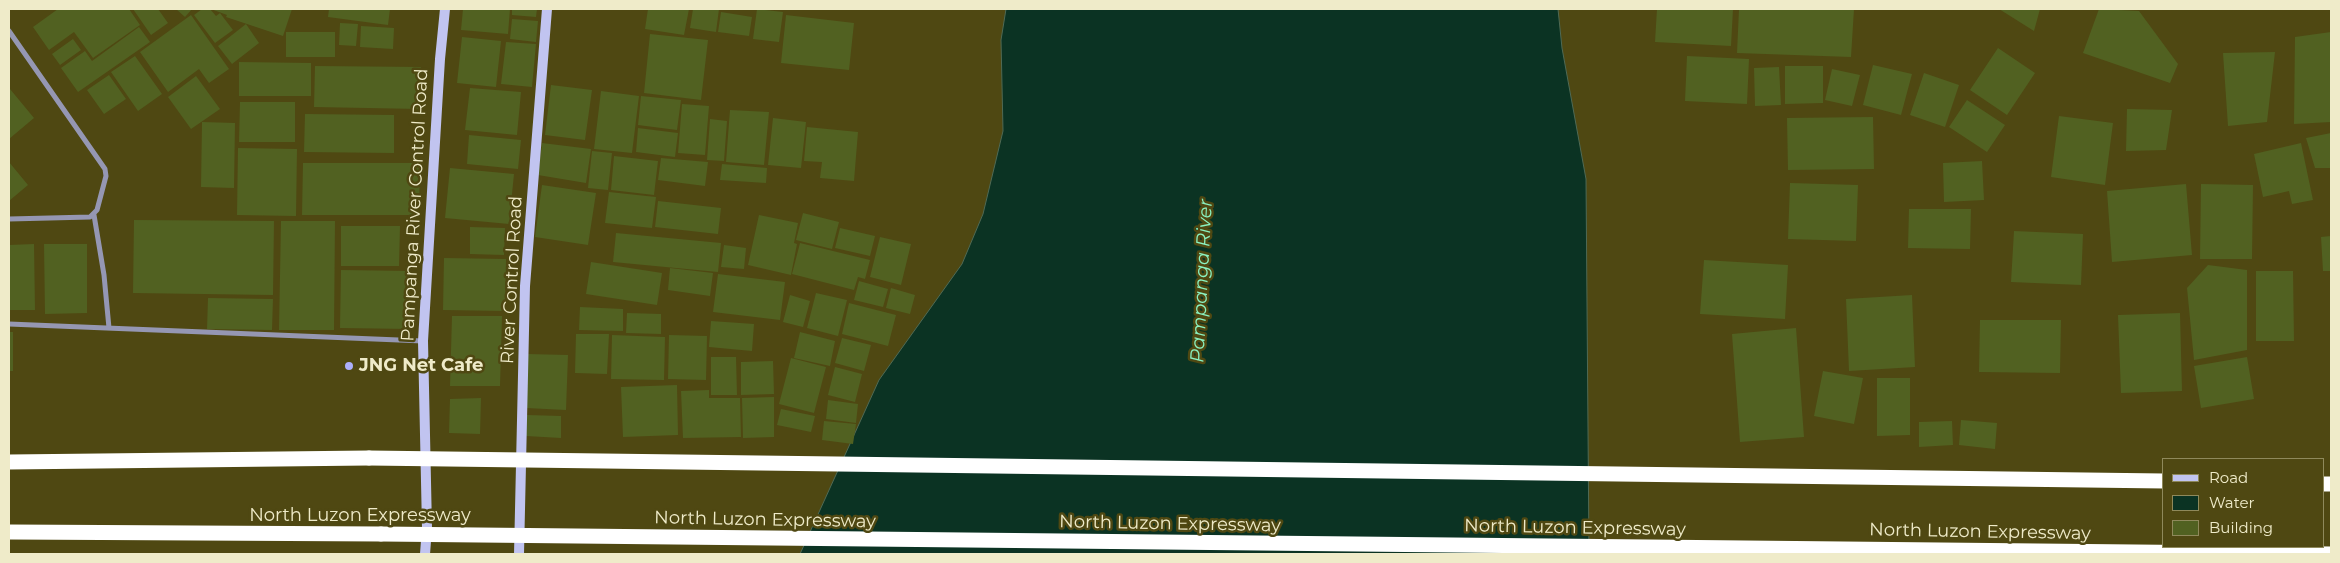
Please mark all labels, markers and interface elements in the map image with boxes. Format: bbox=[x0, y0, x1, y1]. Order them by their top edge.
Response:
street label: Pampanga River Control Road bbox=[397, 68, 433, 342]
street label: River Control Road bbox=[497, 195, 527, 365]
water label: Pampanga River bbox=[1186, 199, 1218, 363]
place label: JNG Net Cafe bbox=[359, 355, 483, 377]
marker: JNG Net Cafe bbox=[343, 360, 355, 372]
legend bbox=[2162, 458, 2325, 548]
text: Road bbox=[2209, 468, 2248, 487]
text: Water bbox=[2209, 493, 2255, 512]
street label: North Luzon Expressway bbox=[249, 505, 471, 527]
street label: North Luzon Expressway bbox=[654, 507, 876, 533]
street label: North Luzon Expressway bbox=[1059, 511, 1281, 537]
street label: North Luzon Expressway bbox=[1464, 515, 1686, 541]
text: Building bbox=[2209, 518, 2273, 537]
street label: North Luzon Expressway bbox=[1869, 519, 2091, 545]

